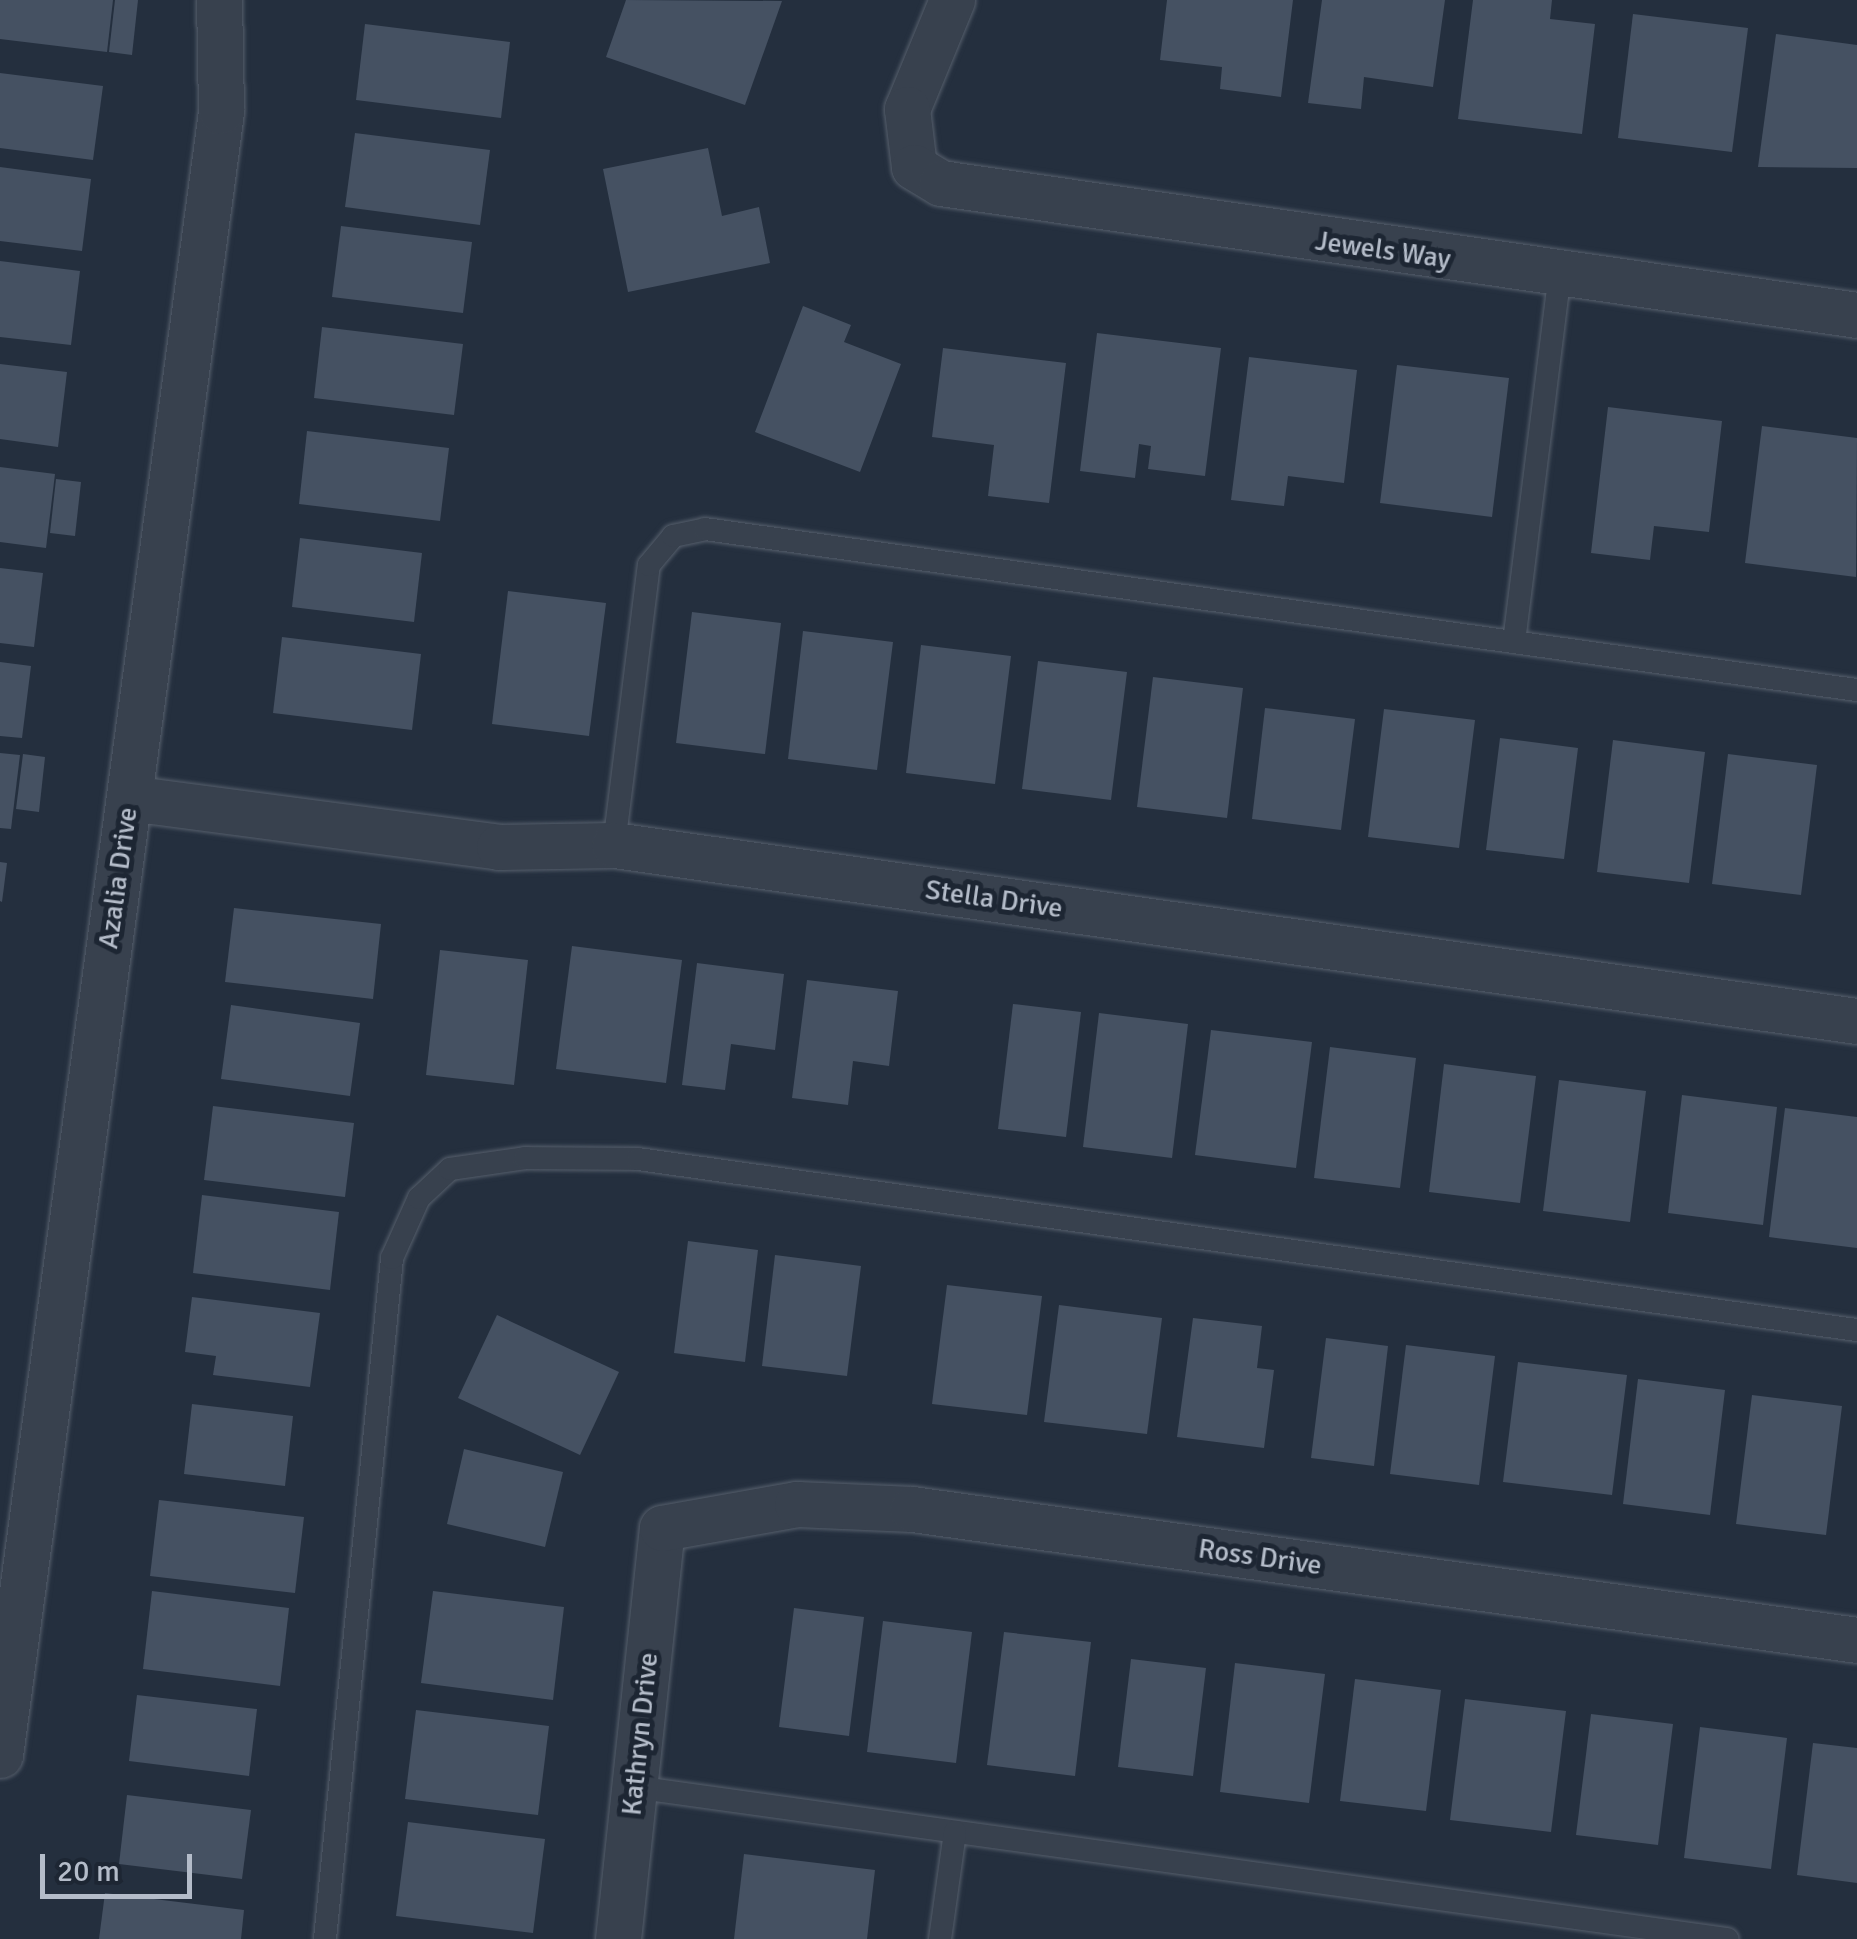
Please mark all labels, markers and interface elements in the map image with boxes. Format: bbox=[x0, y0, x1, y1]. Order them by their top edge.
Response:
street label: Jewels Way bbox=[1313, 224, 1453, 276]
street label: Azalia Drive bbox=[91, 805, 145, 951]
street label: Stella Drive bbox=[923, 873, 1065, 925]
street label: Ross Drive bbox=[1196, 1532, 1324, 1582]
street label: Kathryn Drive bbox=[615, 1651, 665, 1817]
scale bar bbox=[45, 1834, 198, 1896]
text: 20 m bbox=[57, 1853, 120, 1890]

